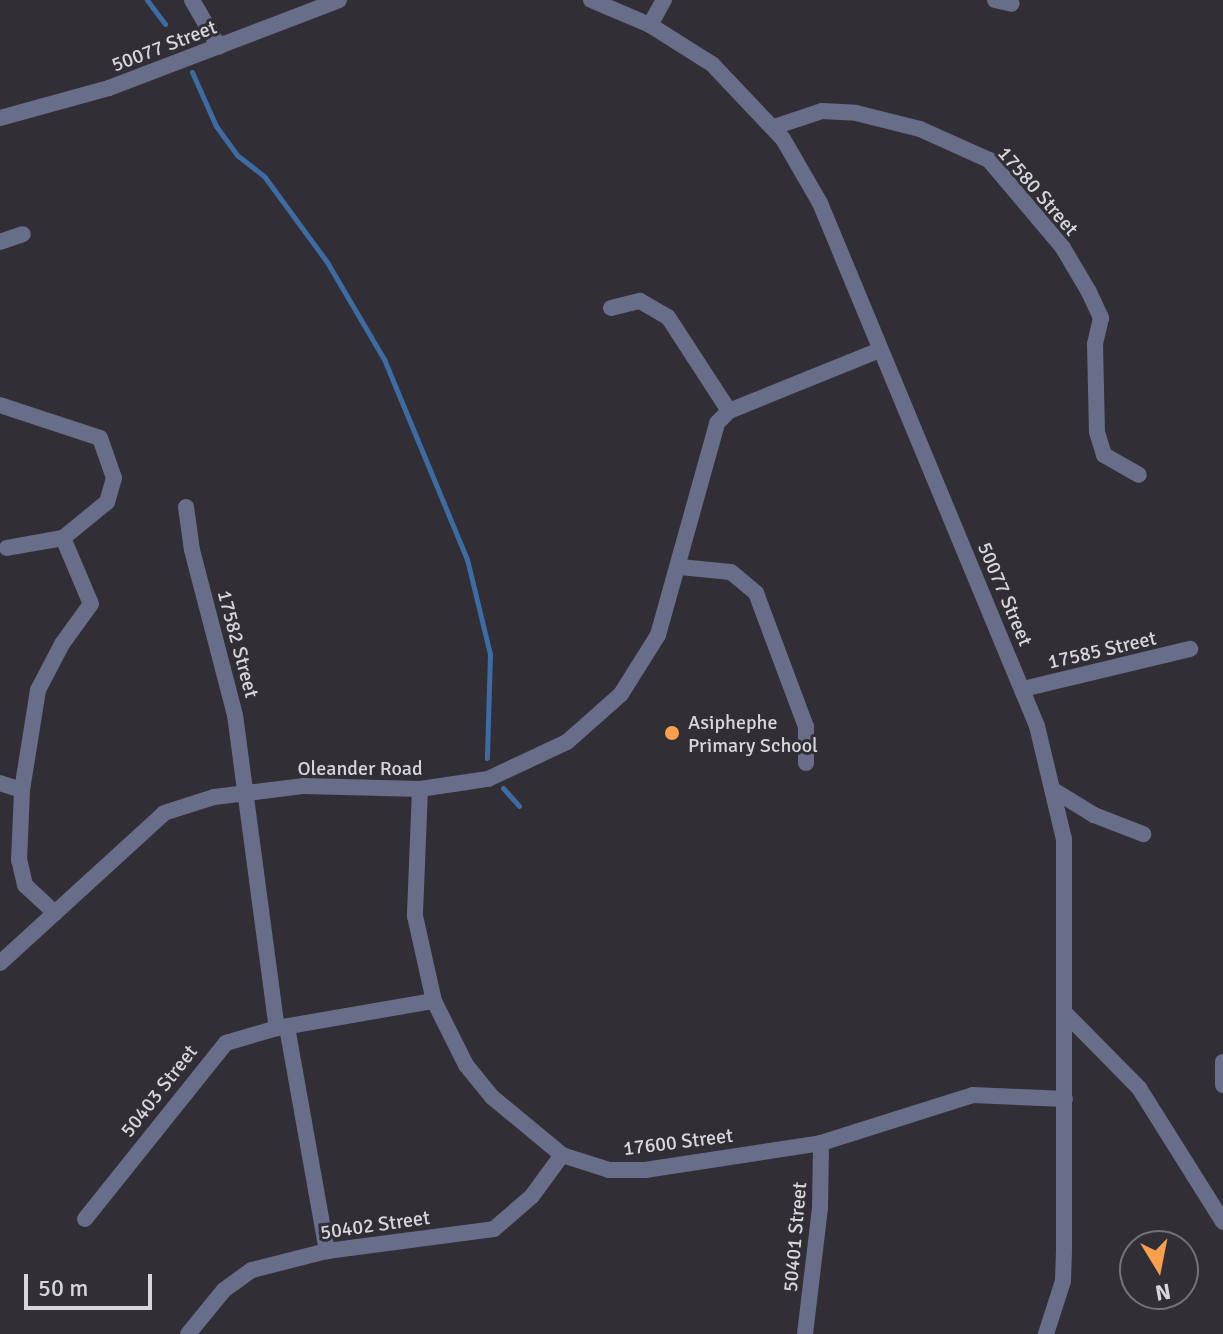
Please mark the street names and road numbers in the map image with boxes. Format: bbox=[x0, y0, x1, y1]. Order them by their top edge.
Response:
street label: 50077 Street bbox=[108, 15, 220, 77]
street label: 17580 Street bbox=[993, 141, 1083, 241]
street label: 50077 Street bbox=[972, 538, 1038, 650]
street label: 17582 Street bbox=[212, 588, 264, 700]
street label: 17585 Street bbox=[1045, 626, 1159, 674]
street label: Oleander Road bbox=[297, 756, 423, 780]
street label: 50403 Street bbox=[116, 1040, 202, 1142]
street label: 17600 Street bbox=[622, 1123, 734, 1161]
street label: 50401 Street bbox=[778, 1181, 812, 1293]
street label: 50402 Street bbox=[319, 1205, 431, 1245]

